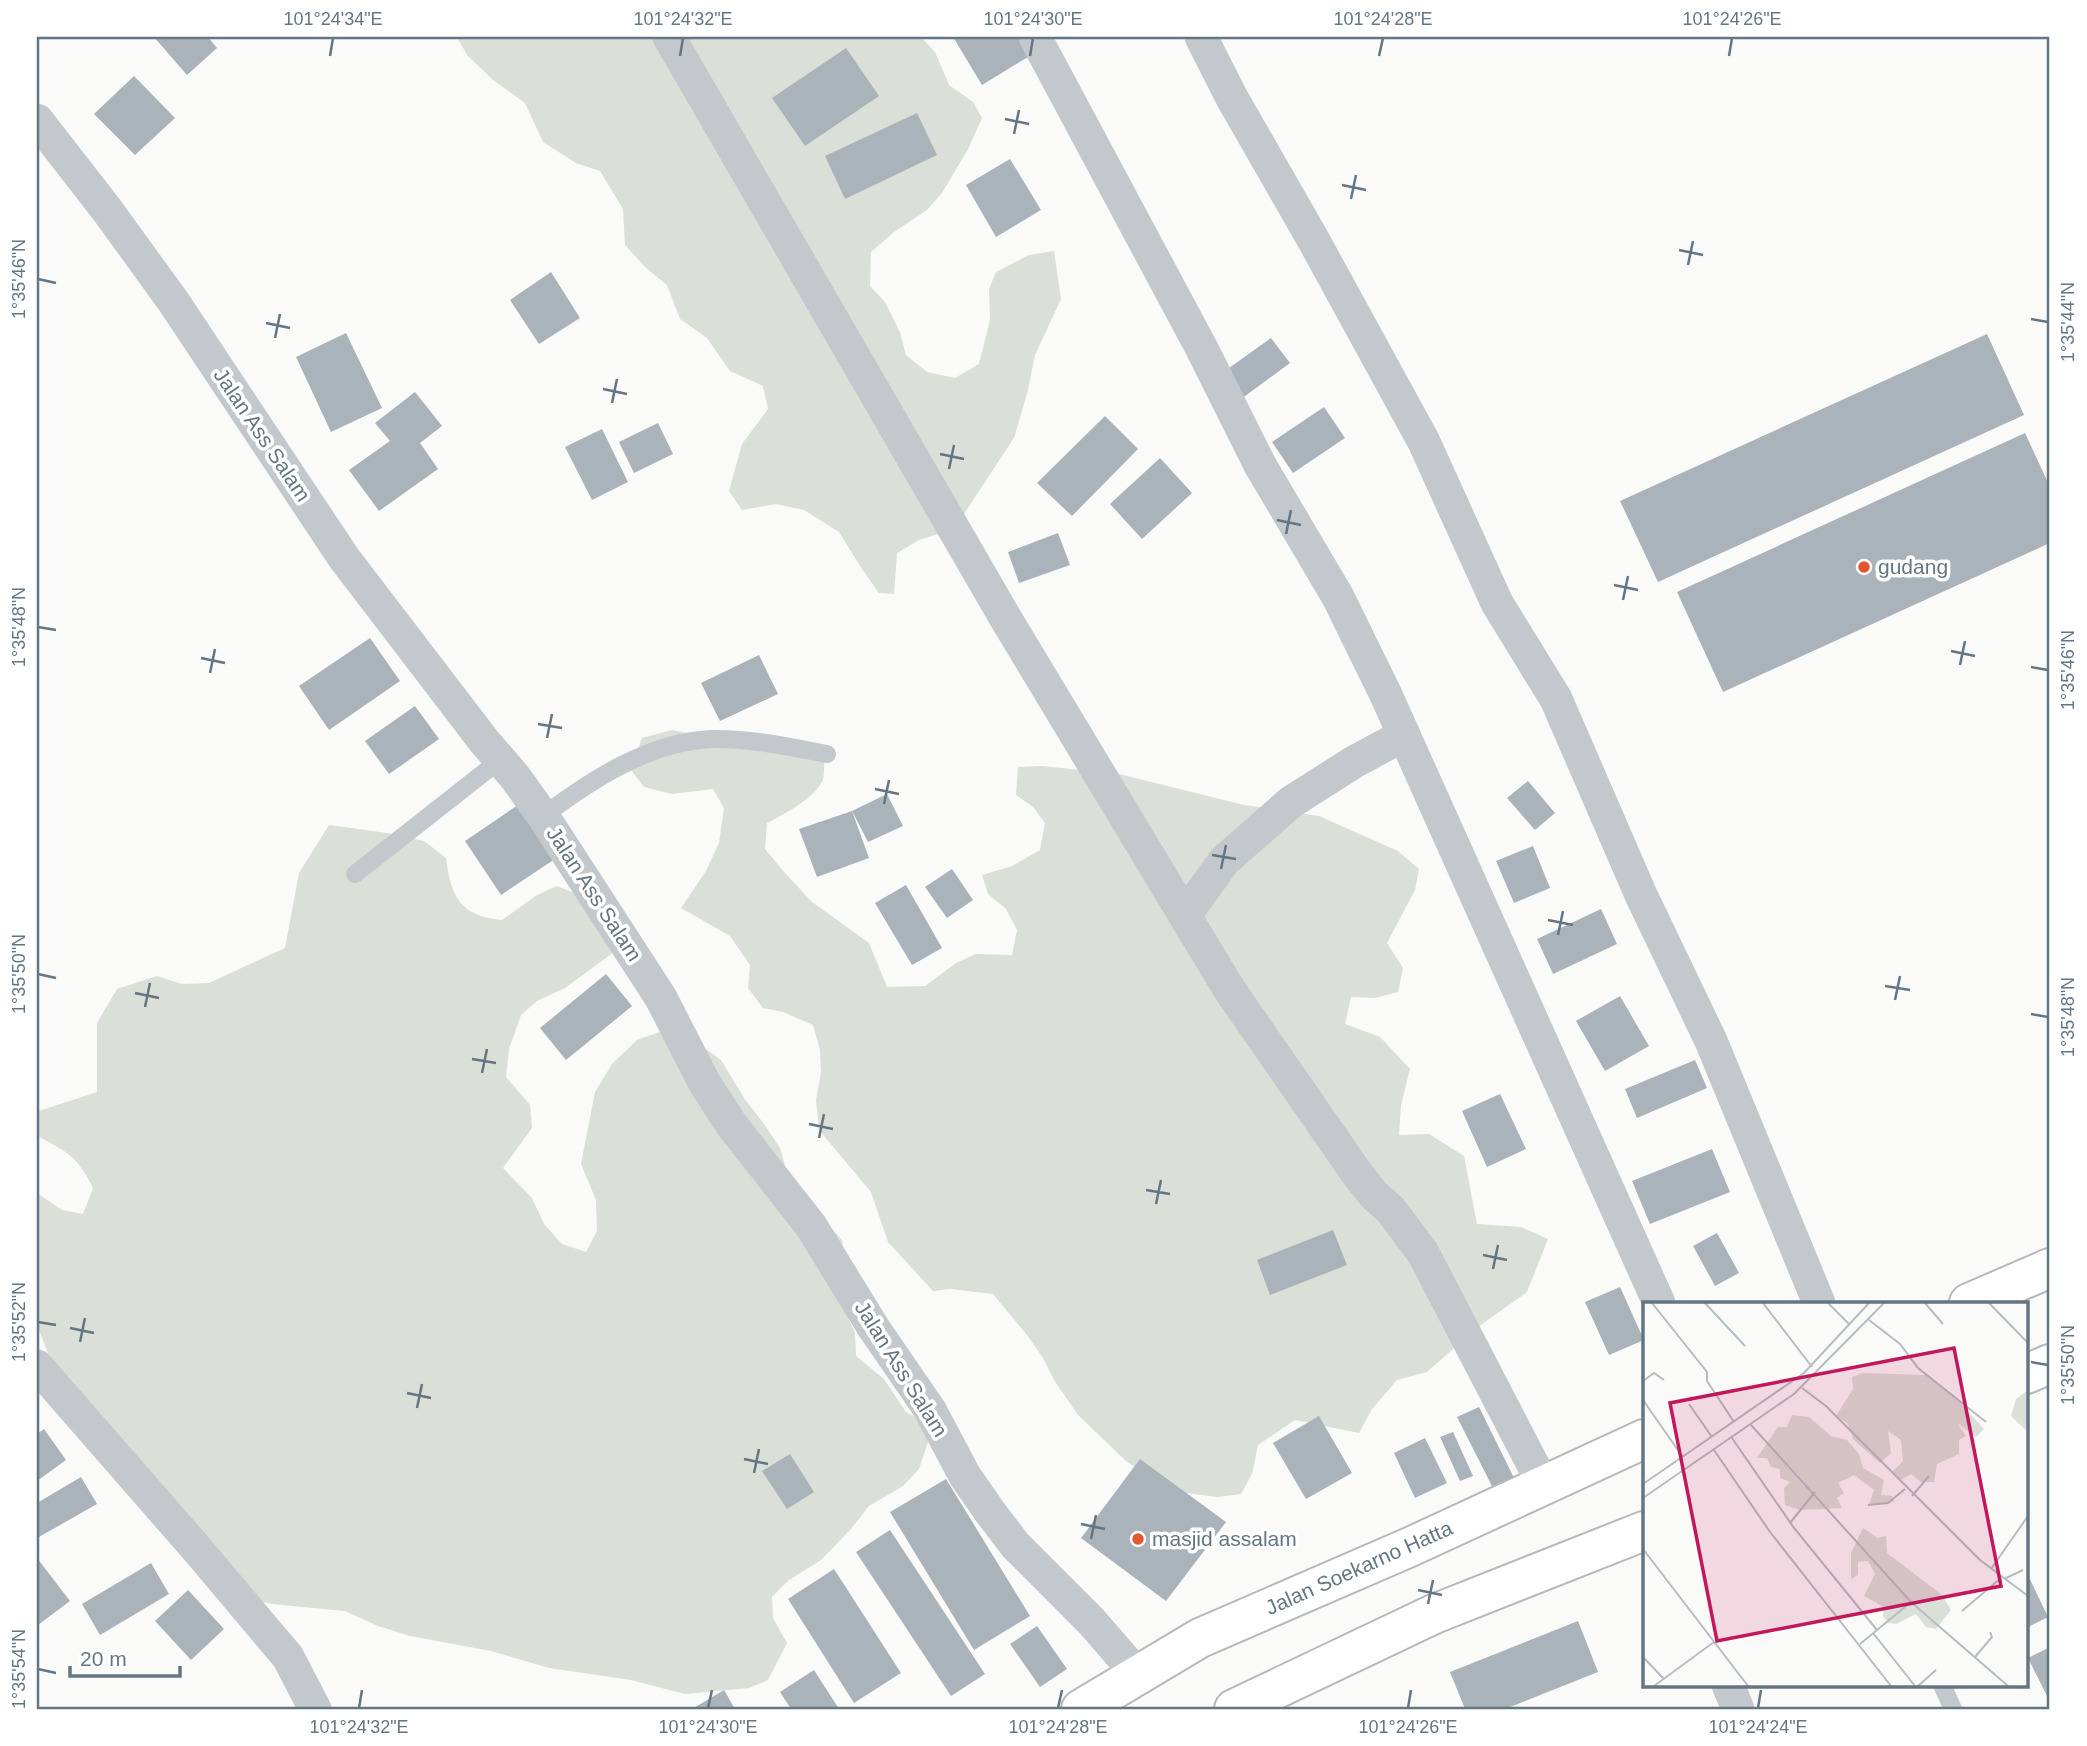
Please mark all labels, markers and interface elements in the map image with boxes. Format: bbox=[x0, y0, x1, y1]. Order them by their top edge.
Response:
text: 101°24'34"E bbox=[283, 9, 383, 29]
text: 101°24'32"E bbox=[633, 9, 733, 29]
text: 101°24'30"E bbox=[983, 9, 1083, 29]
text: 101°24'28"E bbox=[1333, 9, 1433, 29]
text: 101°24'26"E bbox=[1682, 9, 1782, 29]
text: 1°35'46"N bbox=[9, 239, 29, 319]
text: 1°35'44"N bbox=[2058, 282, 2078, 362]
street label: Jalan Ass Salam bbox=[209, 364, 315, 506]
place label: gudang bbox=[1878, 555, 1948, 578]
marker: gudang bbox=[1856, 559, 1872, 575]
text: 1°35'48"N bbox=[9, 587, 29, 667]
text: 1°35'46"N bbox=[2058, 630, 2078, 710]
street label: Jalan Ass Salam bbox=[542, 822, 646, 965]
text: 1°35'50"N bbox=[9, 934, 29, 1014]
text: 1°35'48"N bbox=[2058, 977, 2078, 1057]
text: 1°35'52"N bbox=[9, 1282, 29, 1362]
street label: Jalan Ass Salam bbox=[851, 1297, 952, 1441]
inset map bbox=[1643, 1302, 2028, 1686]
text: 1°35'50"N bbox=[2058, 1325, 2078, 1405]
street label: Jalan Soekarno Hatta bbox=[1262, 1516, 1456, 1619]
place label: masjid assalam bbox=[1152, 1527, 1297, 1550]
marker: masjid assalam bbox=[1130, 1531, 1146, 1547]
text: 1°35'54"N bbox=[9, 1629, 29, 1709]
scale bar bbox=[70, 1634, 180, 1678]
text: 20 m bbox=[80, 1647, 127, 1670]
text: 101°24'32"E bbox=[309, 1717, 409, 1737]
text: 101°24'30"E bbox=[658, 1717, 758, 1737]
text: 101°24'28"E bbox=[1008, 1717, 1108, 1737]
text: 101°24'26"E bbox=[1358, 1717, 1458, 1737]
text: 101°24'24"E bbox=[1708, 1717, 1808, 1737]

